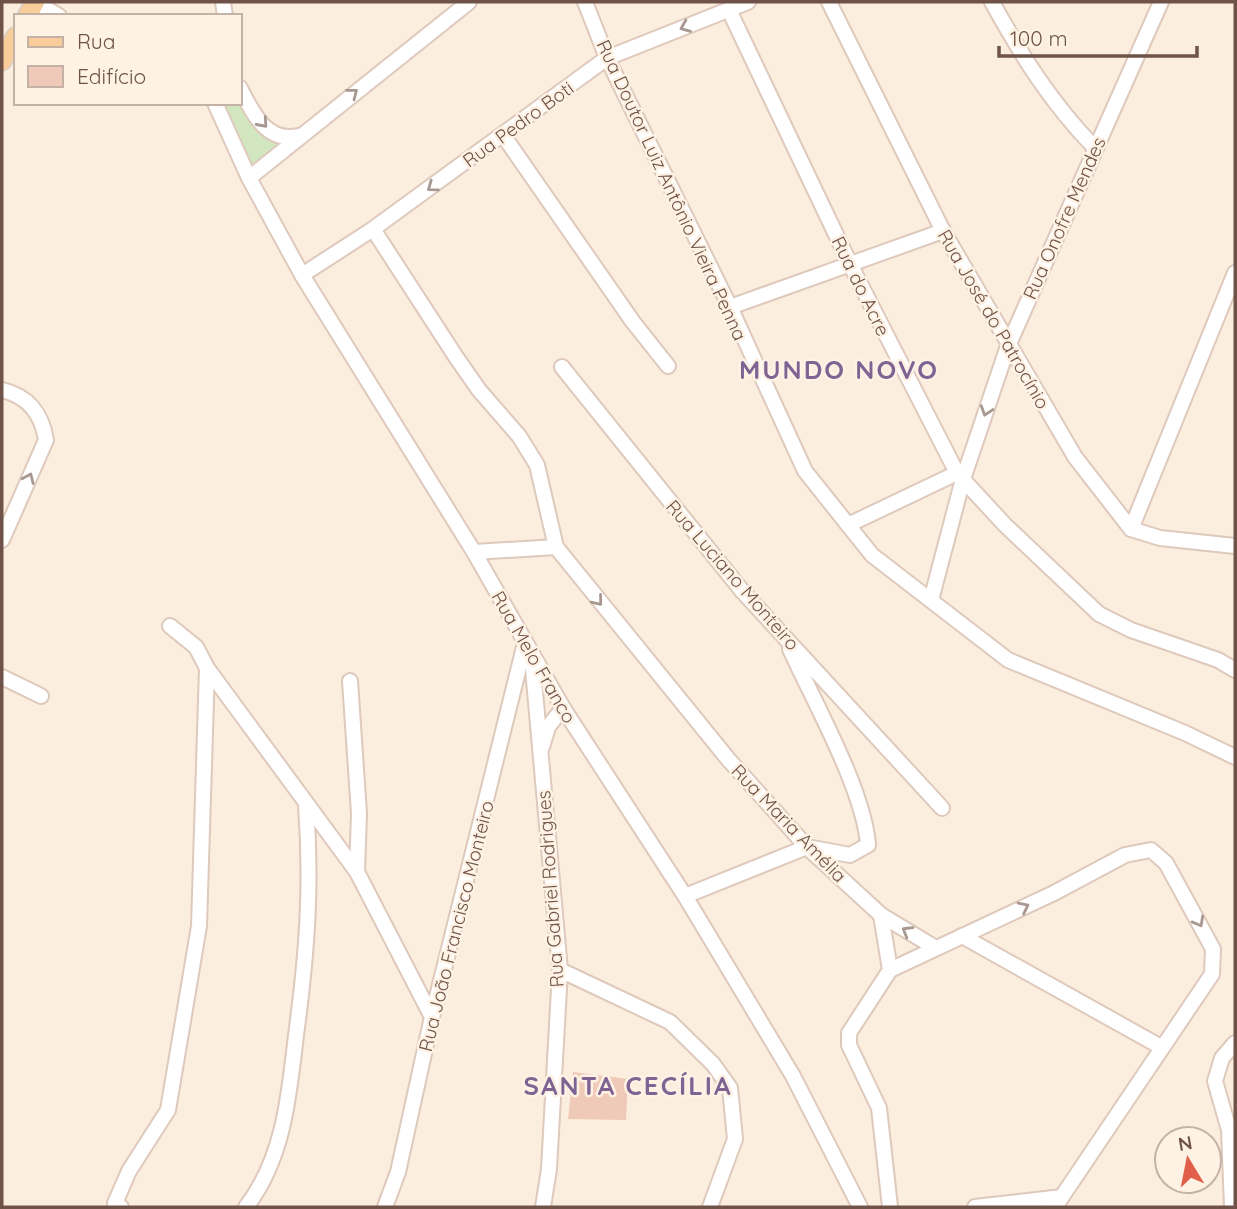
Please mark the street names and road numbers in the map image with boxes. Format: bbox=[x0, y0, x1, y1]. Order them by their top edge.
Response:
street label: Rua Doutor Luiz Antônio Vieira Penna bbox=[592, 36, 752, 344]
street label: Rua Pedro Boti bbox=[458, 76, 578, 172]
street label: Rua Onofre Mendes bbox=[1017, 133, 1111, 303]
street label: Rua José do Patrocínio bbox=[933, 225, 1055, 413]
street label: Rua do Acre bbox=[827, 232, 895, 340]
street label: Rua Luciano Monteiro bbox=[661, 495, 805, 655]
street label: Rua Melo Franco bbox=[486, 587, 582, 727]
street label: Rua Maria Amélia bbox=[726, 759, 852, 887]
street label: Rua Gabriel Rodrigues bbox=[531, 790, 569, 988]
street label: Rua João Francisco Monteiro bbox=[413, 798, 499, 1054]

